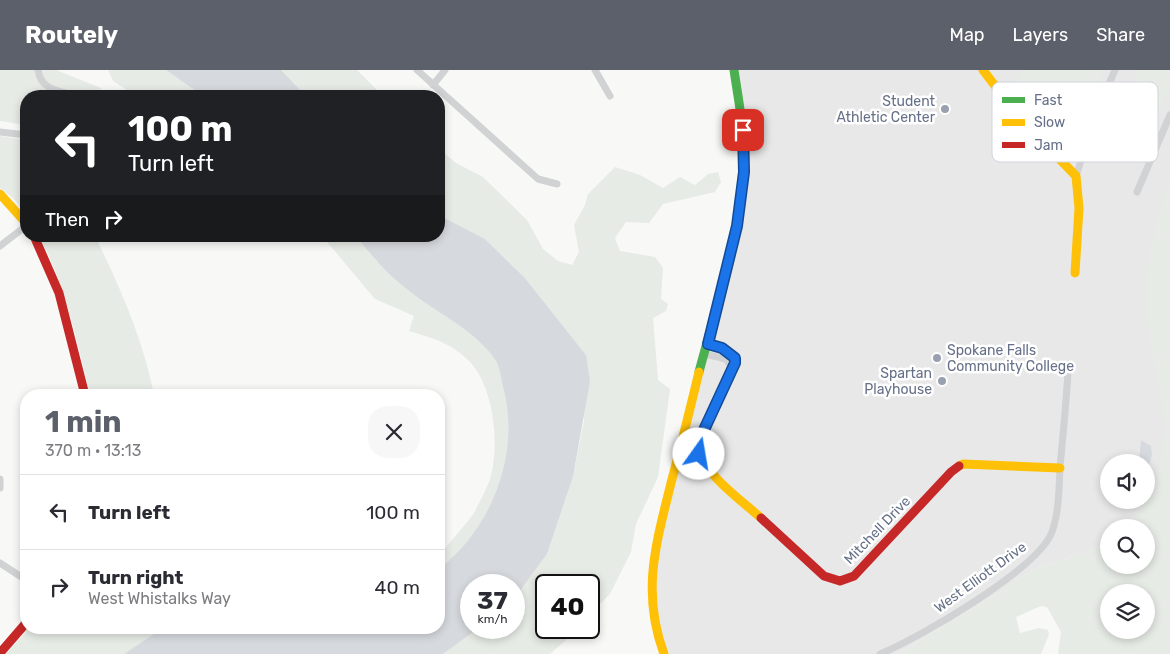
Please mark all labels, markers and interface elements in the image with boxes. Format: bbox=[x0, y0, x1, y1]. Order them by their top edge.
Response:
text: Routely bbox=[25, 21, 118, 49]
text: Map bbox=[950, 24, 985, 46]
text: Layers bbox=[1013, 24, 1068, 46]
text: Share bbox=[1096, 24, 1145, 46]
legend bbox=[992, 82, 1158, 162]
text: Fast bbox=[1034, 92, 1063, 109]
place label: Student Athletic Center bbox=[837, 93, 936, 126]
marker: Student Athletic Center bbox=[939, 103, 951, 115]
text: 100 m bbox=[128, 108, 233, 150]
pin bbox=[722, 109, 764, 151]
icon: left bbox=[45, 110, 110, 175]
text: Slow bbox=[1034, 114, 1065, 131]
icon: arrive bbox=[729, 116, 757, 144]
text: Jam bbox=[1034, 137, 1063, 154]
text: Turn left bbox=[128, 150, 214, 177]
icon: right bbox=[99, 205, 127, 233]
text: Then bbox=[45, 208, 89, 231]
place label: Spokane Falls Community College bbox=[947, 342, 1074, 375]
marker: Spokane Falls Community College bbox=[931, 352, 943, 364]
place label: Spartan Playhouse bbox=[864, 365, 932, 398]
marker: Spartan Playhouse bbox=[936, 375, 948, 387]
text: 1 min bbox=[45, 404, 122, 440]
button: close bbox=[368, 406, 420, 458]
position arrow bbox=[672, 427, 724, 479]
text: 370 m · 13:13 bbox=[45, 441, 141, 460]
map controls bbox=[1100, 454, 1155, 639]
button: sound bbox=[1100, 454, 1155, 509]
street label: Mitchell Drive bbox=[841, 493, 914, 568]
icon: left bbox=[45, 498, 73, 526]
text: Turn left bbox=[88, 501, 170, 524]
text: 100 m bbox=[366, 501, 420, 524]
button: search bbox=[1100, 519, 1155, 574]
street label: West Elliott Drive bbox=[931, 538, 1030, 616]
text: Turn right bbox=[88, 566, 183, 589]
icon: right bbox=[45, 573, 73, 601]
speed limit sign: 40 bbox=[535, 574, 600, 639]
text: 40 m bbox=[375, 576, 420, 599]
button: layers bbox=[1100, 584, 1155, 639]
text: 37 bbox=[477, 586, 508, 615]
text: West Whistalks Way bbox=[88, 589, 231, 608]
text: km/h bbox=[478, 612, 507, 626]

